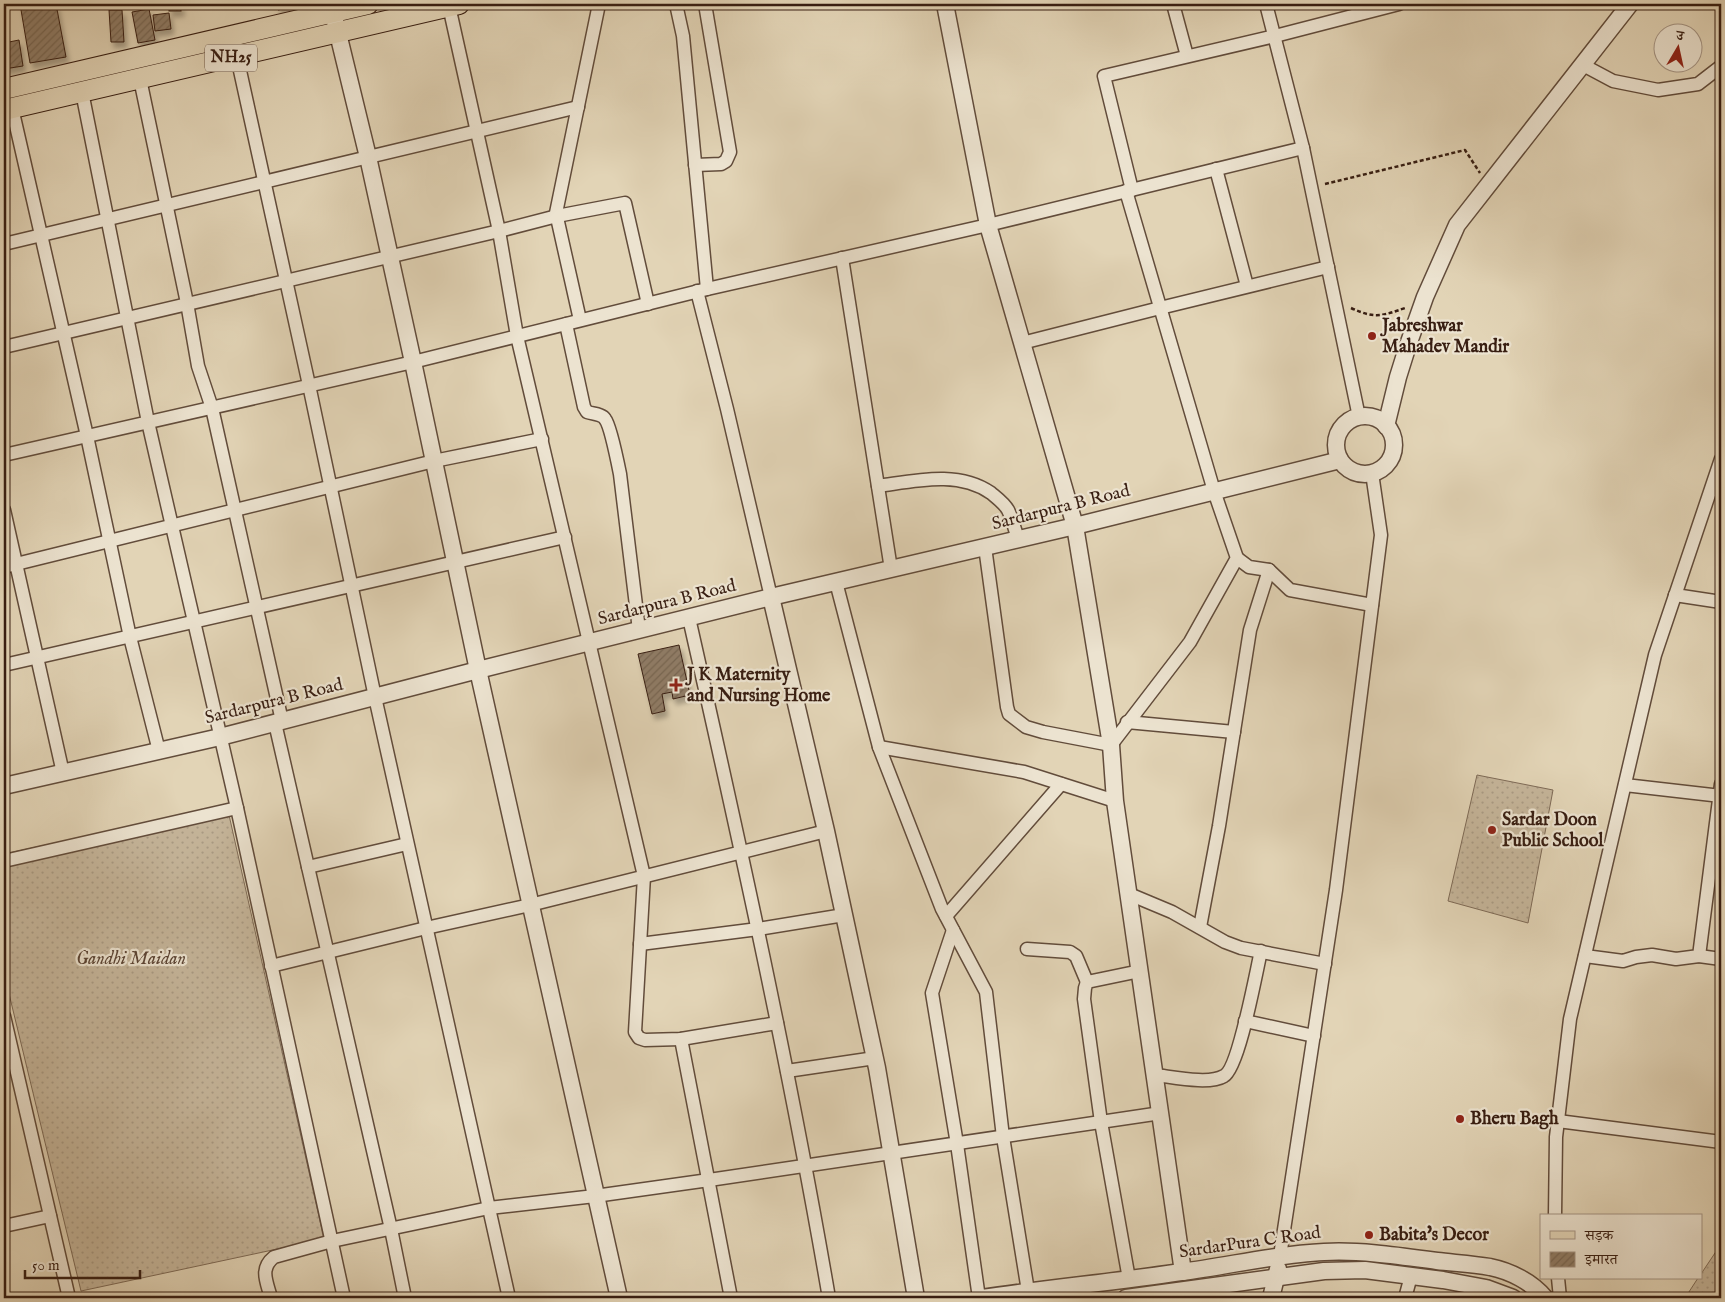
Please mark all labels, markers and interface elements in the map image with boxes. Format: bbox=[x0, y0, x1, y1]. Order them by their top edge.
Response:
north arrow bbox=[1652, 22, 1702, 72]
text: उ bbox=[1674, 27, 1686, 46]
road number: NH25 bbox=[205, 44, 257, 72]
place label: Jabreshwar Mahadev Mandir bbox=[1380, 315, 1510, 359]
marker: Jabreshwar Mahadev Mandir bbox=[1366, 330, 1378, 342]
street label: Sardarpura B Road bbox=[990, 480, 1133, 536]
street label: Sardarpura B Road bbox=[596, 575, 739, 631]
place label: J K Maternity and Nursing Home bbox=[685, 664, 831, 708]
street label: Sardarpura B Road bbox=[203, 674, 346, 730]
marker: J K Maternity and Nursing Home bbox=[669, 678, 683, 692]
place label: Sardar Doon Public School bbox=[1502, 809, 1604, 853]
marker: Sardar Doon Public School bbox=[1486, 824, 1498, 836]
park label: Gandhi Maidan bbox=[76, 948, 186, 971]
place label: Bheru Bagh bbox=[1470, 1108, 1559, 1131]
marker: Bheru Bagh bbox=[1454, 1113, 1466, 1125]
legend bbox=[1540, 1214, 1702, 1280]
street label: SardarPura C Road bbox=[1178, 1222, 1323, 1264]
place label: Babita's Decor bbox=[1379, 1224, 1489, 1247]
text: सड़क bbox=[1584, 1226, 1614, 1245]
marker: Babita's Decor bbox=[1363, 1229, 1375, 1241]
scale bar bbox=[25, 1247, 140, 1279]
text: इमारत bbox=[1584, 1250, 1619, 1269]
text: 50 m bbox=[32, 1256, 60, 1275]

